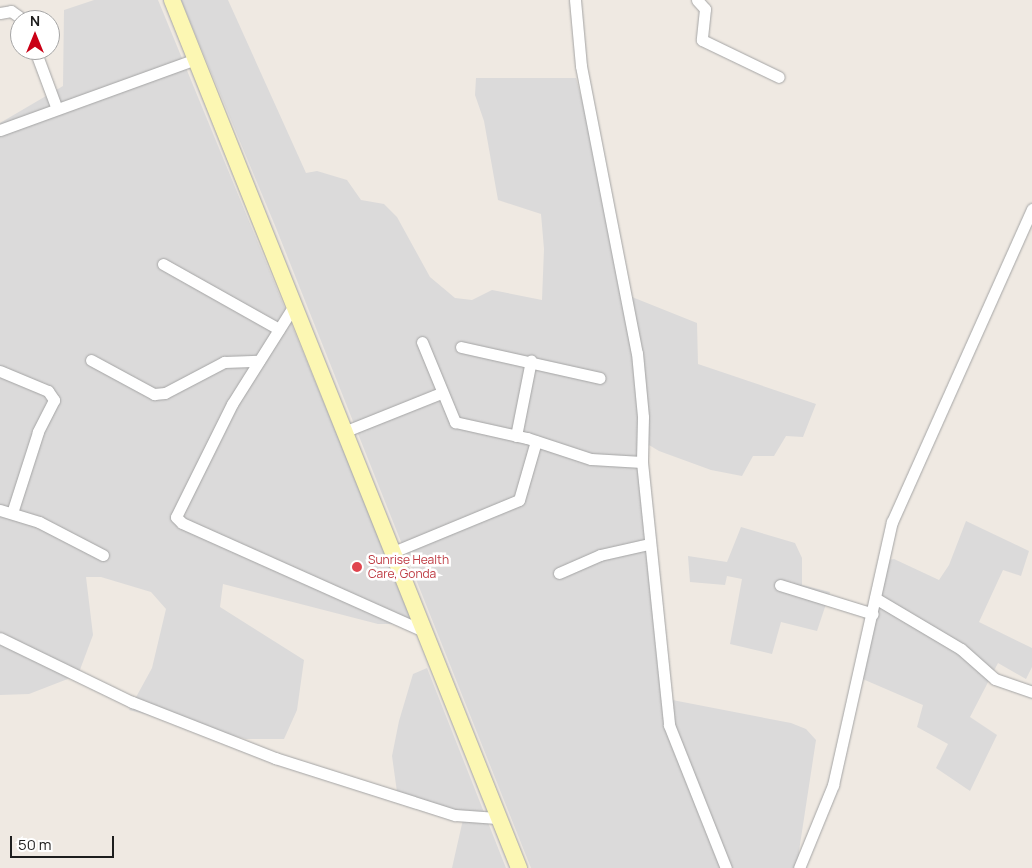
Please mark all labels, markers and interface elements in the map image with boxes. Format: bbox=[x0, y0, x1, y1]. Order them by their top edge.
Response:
north arrow bbox=[10, 10, 60, 60]
text: N bbox=[30, 11, 40, 30]
place label: Sunrise Health Care, Gonda bbox=[368, 553, 449, 581]
marker: Sunrise Health Care, Gonda bbox=[350, 560, 364, 574]
scale bar bbox=[12, 826, 116, 858]
text: 50 m bbox=[18, 834, 52, 855]

